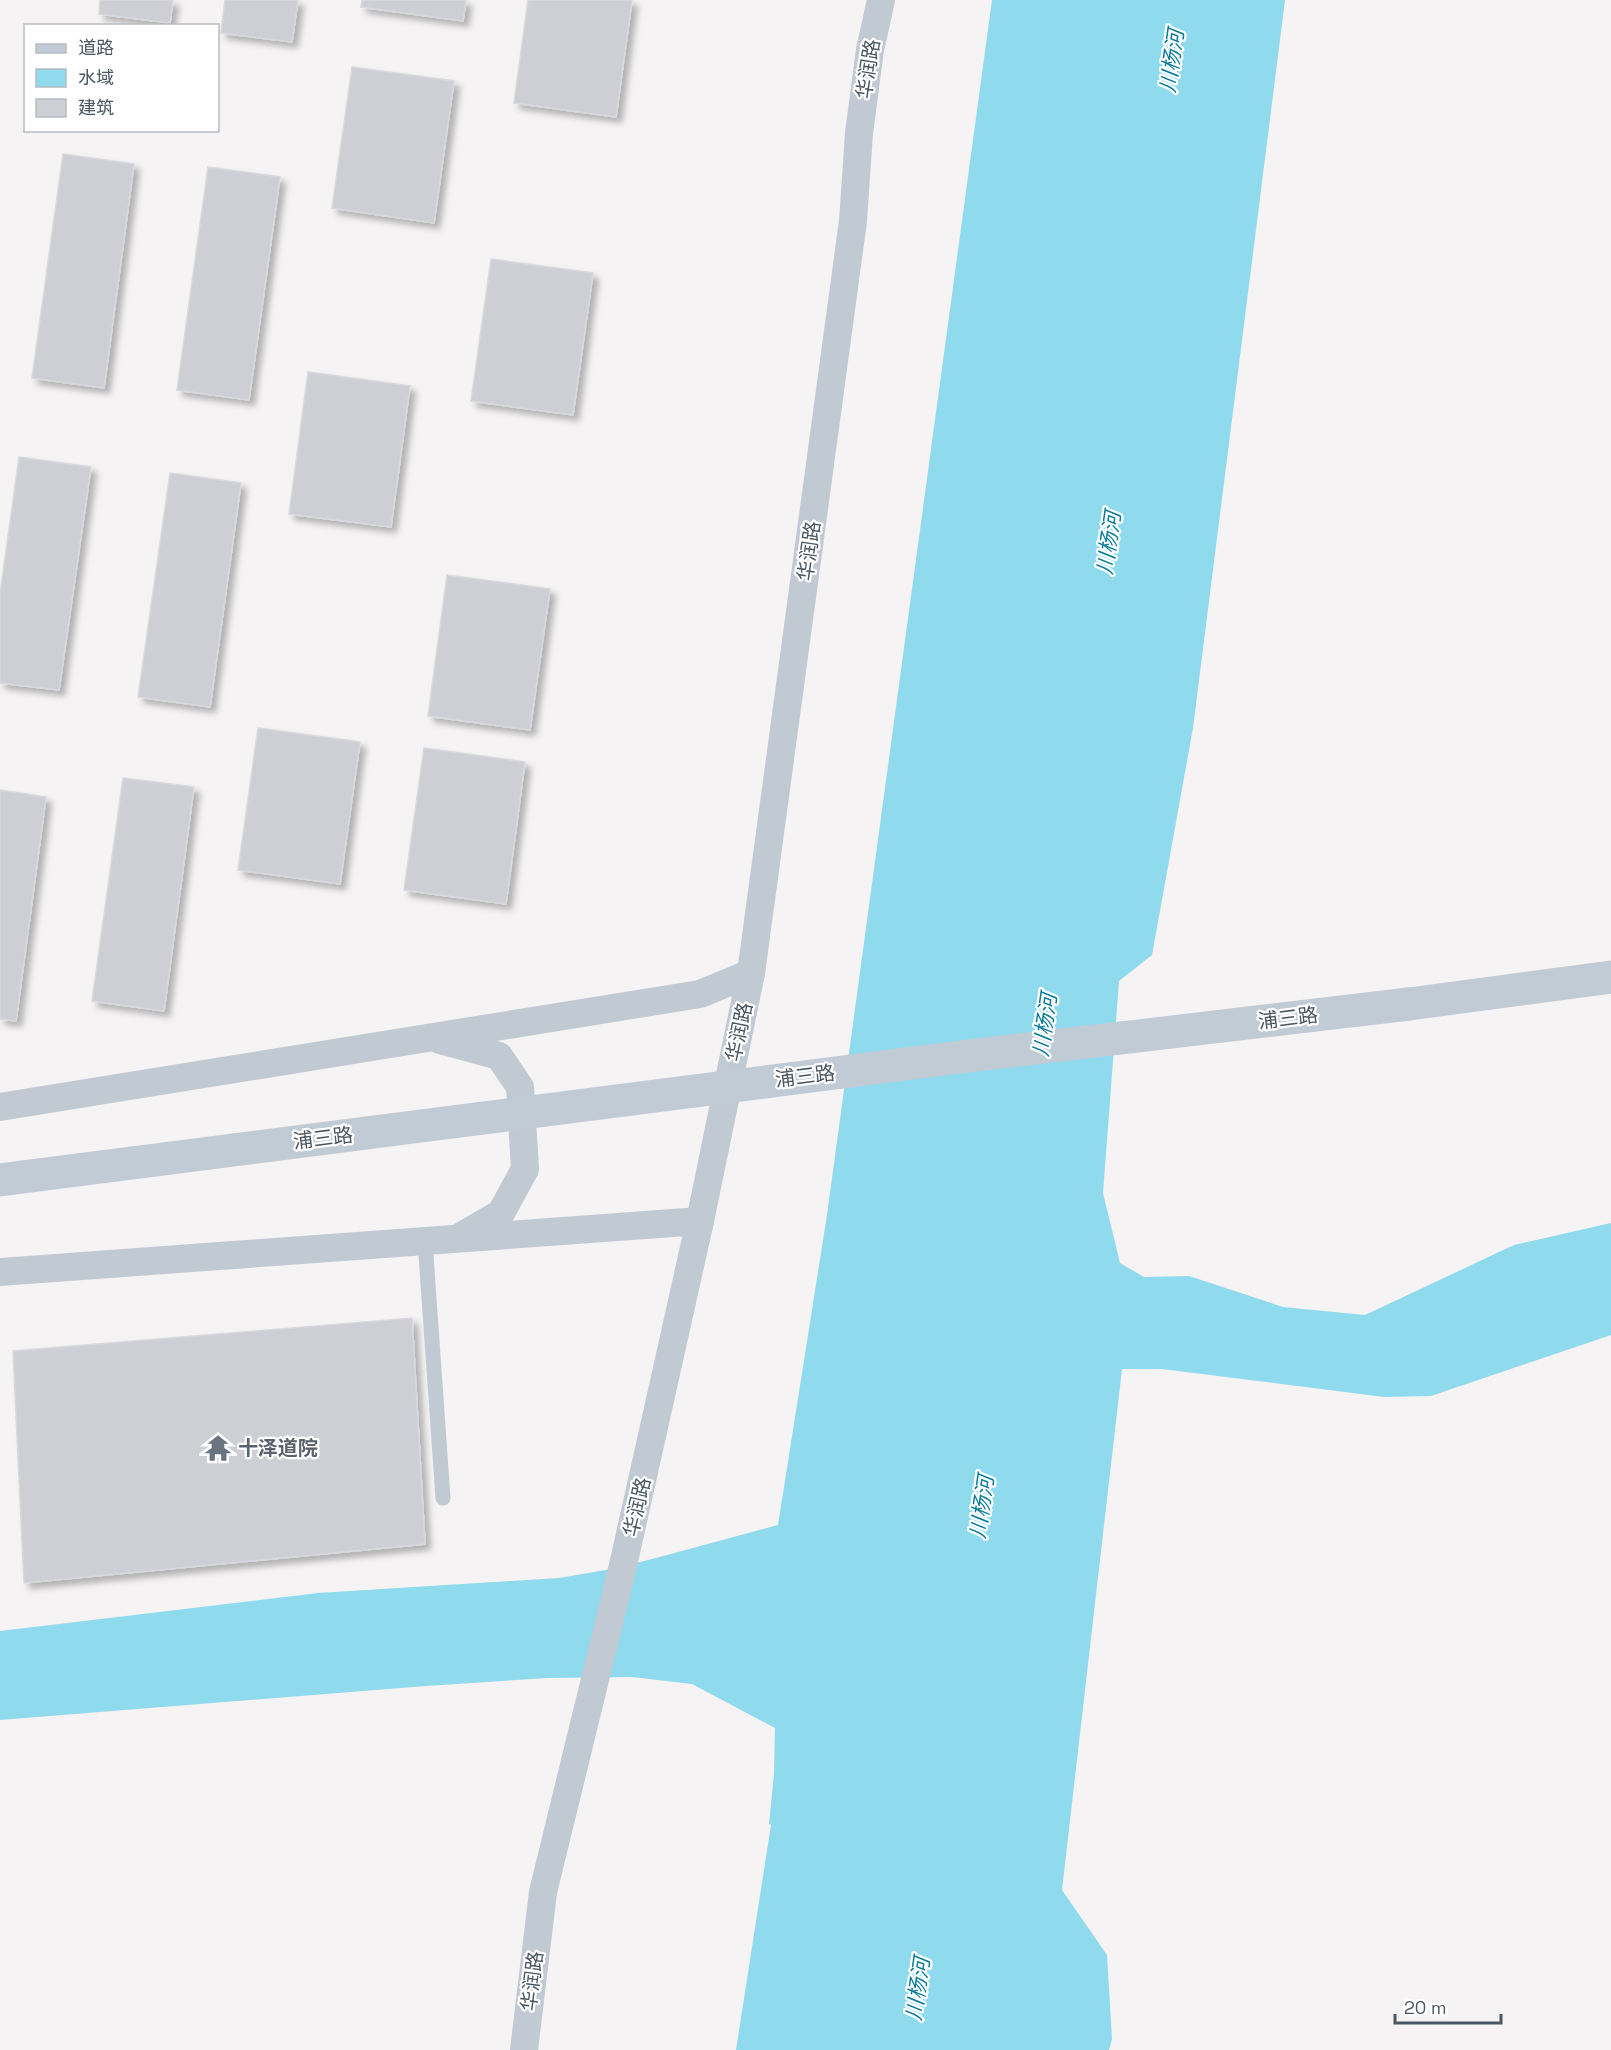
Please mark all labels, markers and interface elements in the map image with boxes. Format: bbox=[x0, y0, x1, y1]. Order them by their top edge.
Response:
legend bbox=[24, 24, 219, 132]
water label: 川杨河 bbox=[1154, 24, 1190, 94]
text: 道路 bbox=[78, 36, 114, 59]
street label: 华润路 bbox=[850, 37, 886, 101]
text: 水域 bbox=[78, 66, 114, 89]
text: 建筑 bbox=[78, 96, 114, 119]
water label: 川杨河 bbox=[1091, 506, 1127, 576]
street label: 华润路 bbox=[792, 519, 826, 583]
water label: 川杨河 bbox=[1027, 988, 1063, 1058]
street label: 华润路 bbox=[720, 1000, 758, 1064]
street label: 浦三路 bbox=[1257, 1001, 1319, 1035]
street label: 浦三路 bbox=[774, 1059, 836, 1093]
street label: 浦三路 bbox=[292, 1121, 354, 1155]
temple icon: 十泽道院 bbox=[203, 1433, 233, 1463]
place label: 十泽道院 bbox=[238, 1435, 318, 1461]
water label: 川杨河 bbox=[964, 1470, 1000, 1540]
street label: 华润路 bbox=[618, 1475, 656, 1539]
street label: 华润路 bbox=[515, 1950, 549, 2012]
water label: 川杨河 bbox=[900, 1952, 936, 2022]
scale bar bbox=[1395, 1987, 1502, 2025]
text: 20 m bbox=[1404, 1996, 1447, 2019]

